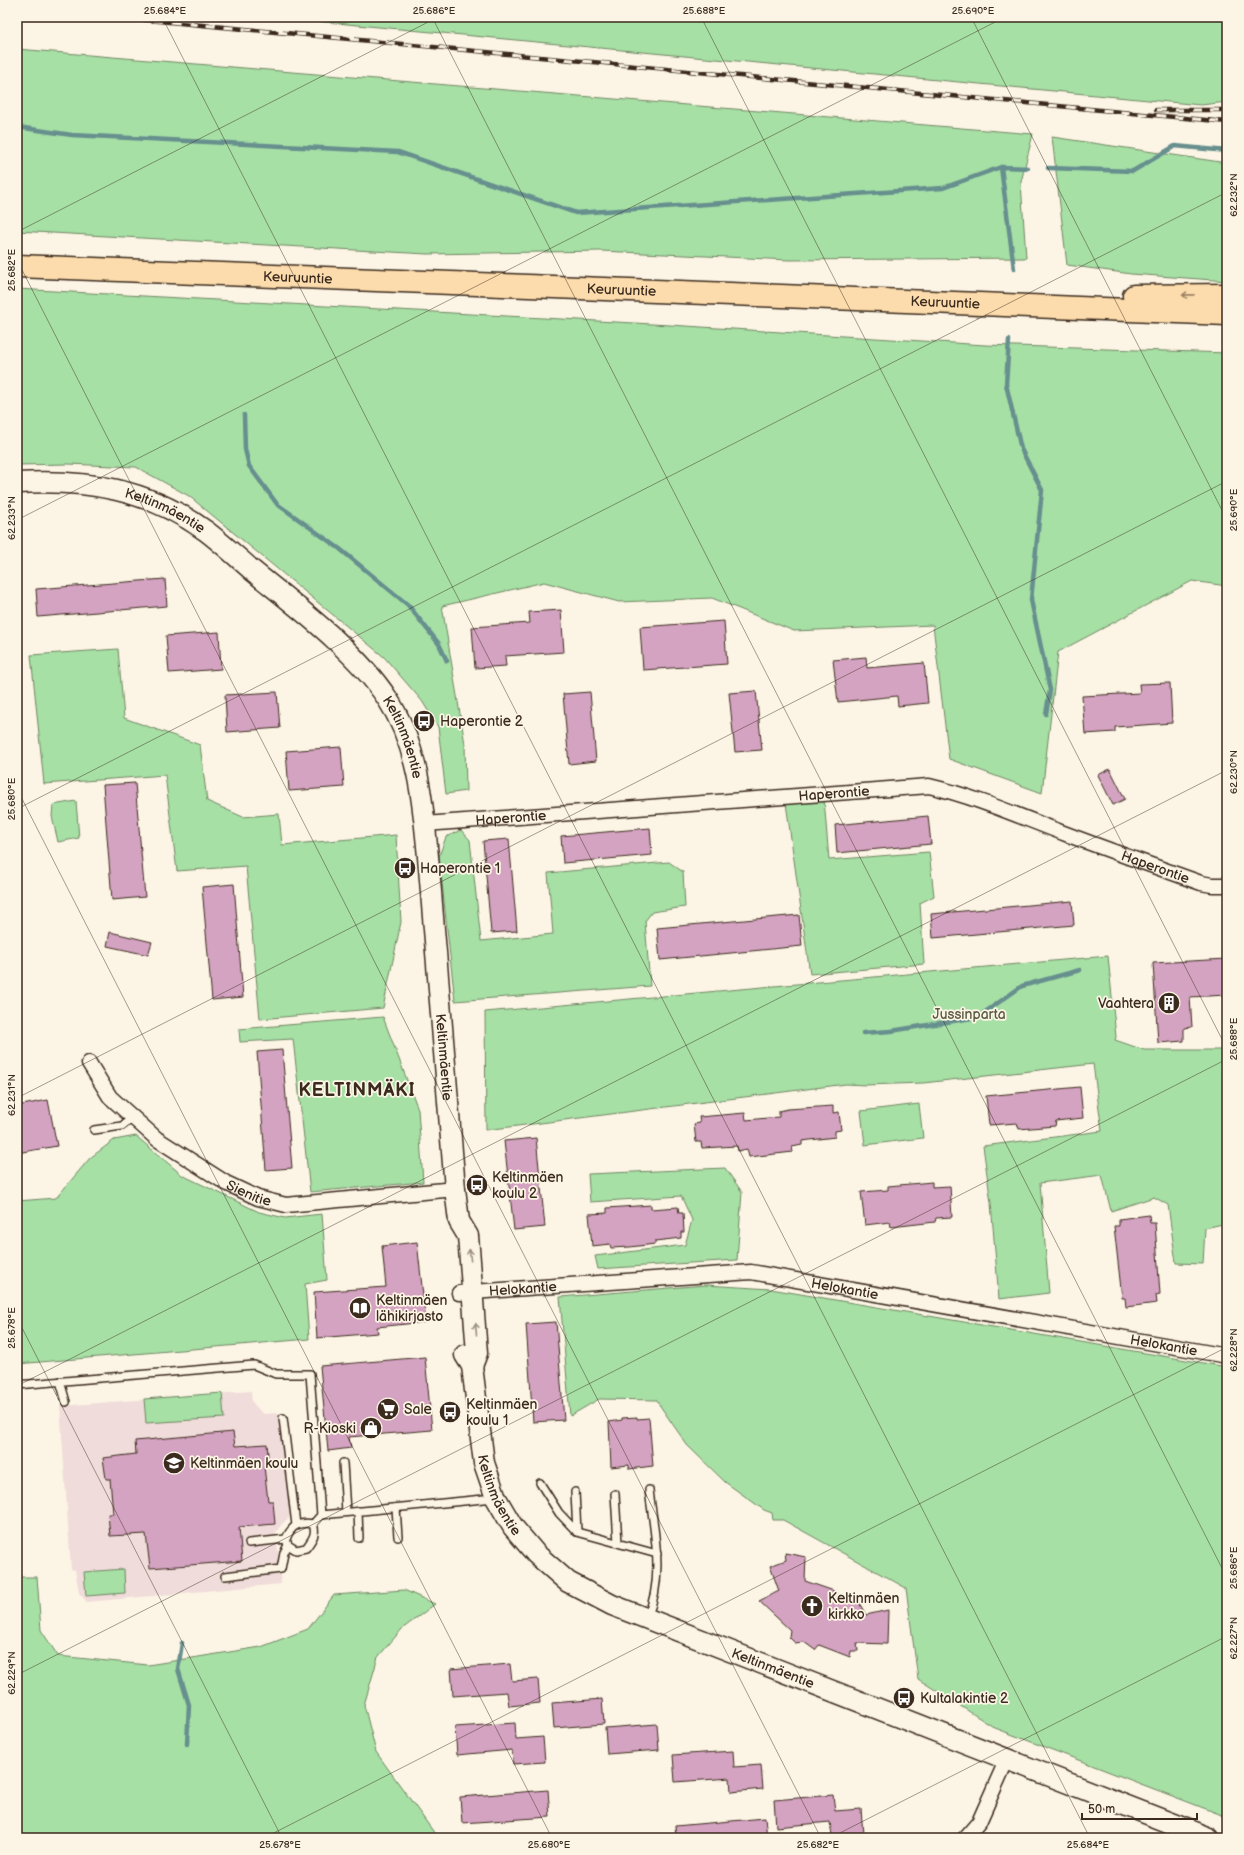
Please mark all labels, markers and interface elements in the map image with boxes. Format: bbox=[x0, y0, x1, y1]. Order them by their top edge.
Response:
text: 25.684°E bbox=[144, 5, 187, 17]
text: 25.686°E bbox=[413, 5, 456, 17]
text: 25.688°E bbox=[683, 5, 726, 17]
text: 25.690°E bbox=[952, 5, 995, 17]
text: 62.232°N bbox=[1228, 173, 1240, 217]
text: 25.682°E bbox=[6, 248, 18, 291]
street label: Keuruuntie bbox=[263, 268, 333, 288]
street label: Keuruuntie bbox=[586, 280, 657, 300]
one-way arrow bbox=[1182, 291, 1195, 299]
street label: Keuruuntie bbox=[910, 293, 980, 313]
street label: Keltinmäentie bbox=[123, 484, 208, 537]
text: 25.690°E bbox=[1228, 488, 1240, 531]
text: 62.233°N bbox=[6, 496, 18, 540]
street label: Keltinmäentie bbox=[379, 693, 426, 780]
bus stop icon: Haperontie 2 bbox=[411, 708, 437, 734]
place label: Haperontie 2 bbox=[440, 713, 524, 730]
text: 62.230°N bbox=[1228, 750, 1240, 794]
text: 25.680°E bbox=[6, 777, 18, 820]
street label: Haperontie bbox=[798, 783, 870, 805]
street label: Haperontie bbox=[475, 807, 547, 829]
street label: Haperontie bbox=[1119, 847, 1192, 887]
bus stop icon: Haperontie 1 bbox=[392, 855, 418, 881]
place label: Haperontie 1 bbox=[420, 860, 500, 877]
building icon: Vaahtera bbox=[1156, 990, 1182, 1016]
place label: Vaahtera bbox=[1098, 995, 1154, 1012]
park label: Jussinparta bbox=[932, 1006, 1006, 1023]
street label: Keltinmäentie bbox=[432, 1013, 456, 1101]
text: 25.688°E bbox=[1228, 1017, 1240, 1060]
text: 62.231°N bbox=[6, 1074, 18, 1116]
district label: KELTINMÄKI bbox=[298, 1078, 416, 1101]
place label: Keltinmäen koulu 2 bbox=[492, 1169, 564, 1202]
bus stop icon: Keltinmäen koulu 2 bbox=[464, 1172, 490, 1198]
street label: Sienitie bbox=[224, 1176, 273, 1210]
one-way arrow bbox=[466, 1249, 474, 1262]
street label: Helokantie bbox=[810, 1275, 880, 1303]
street label: Helokantie bbox=[488, 1278, 557, 1300]
place label: Keltinmäen lähikirjasto bbox=[376, 1292, 448, 1325]
library icon: Keltinmäen lähikirjasto bbox=[347, 1295, 373, 1321]
text: 25.678°E bbox=[6, 1307, 18, 1349]
one-way arrow bbox=[473, 1323, 480, 1336]
text: 62.228°N bbox=[1228, 1328, 1240, 1372]
street label: Helokantie bbox=[1129, 1331, 1199, 1360]
supermarket icon: Sale bbox=[375, 1396, 401, 1422]
place label: Keltinmäen koulu 1 bbox=[466, 1396, 538, 1429]
bus stop icon: Keltinmäen koulu 1 bbox=[437, 1399, 463, 1425]
place label: Sale bbox=[404, 1401, 432, 1418]
shop icon: R-Kioski bbox=[358, 1415, 384, 1441]
place label: R-Kioski bbox=[304, 1420, 356, 1437]
school or university icon: Keltinmäen koulu bbox=[161, 1450, 187, 1476]
street label: Keltinmäentie bbox=[474, 1454, 524, 1539]
place label: Keltinmäen koulu bbox=[190, 1455, 298, 1472]
text: 25.686°E bbox=[1228, 1546, 1240, 1589]
place label: Keltinmäen kirkko bbox=[828, 1590, 900, 1623]
church icon: Keltinmäen kirkko bbox=[799, 1593, 825, 1619]
text: 62.227°N bbox=[1228, 1617, 1240, 1659]
street label: Keltinmäentie bbox=[729, 1645, 817, 1692]
text: 62.229°N bbox=[6, 1651, 18, 1695]
bus stop icon: Kultalakintie 2 bbox=[891, 1685, 917, 1711]
place label: Kultalakintie 2 bbox=[920, 1690, 1009, 1707]
scale bar bbox=[1082, 1795, 1197, 1821]
text: 50 m bbox=[1088, 1802, 1115, 1817]
text: 25.678°E bbox=[259, 1839, 301, 1851]
text: 25.680°E bbox=[528, 1839, 571, 1851]
text: 25.682°E bbox=[797, 1839, 840, 1851]
text: 25.684°E bbox=[1067, 1839, 1110, 1851]

